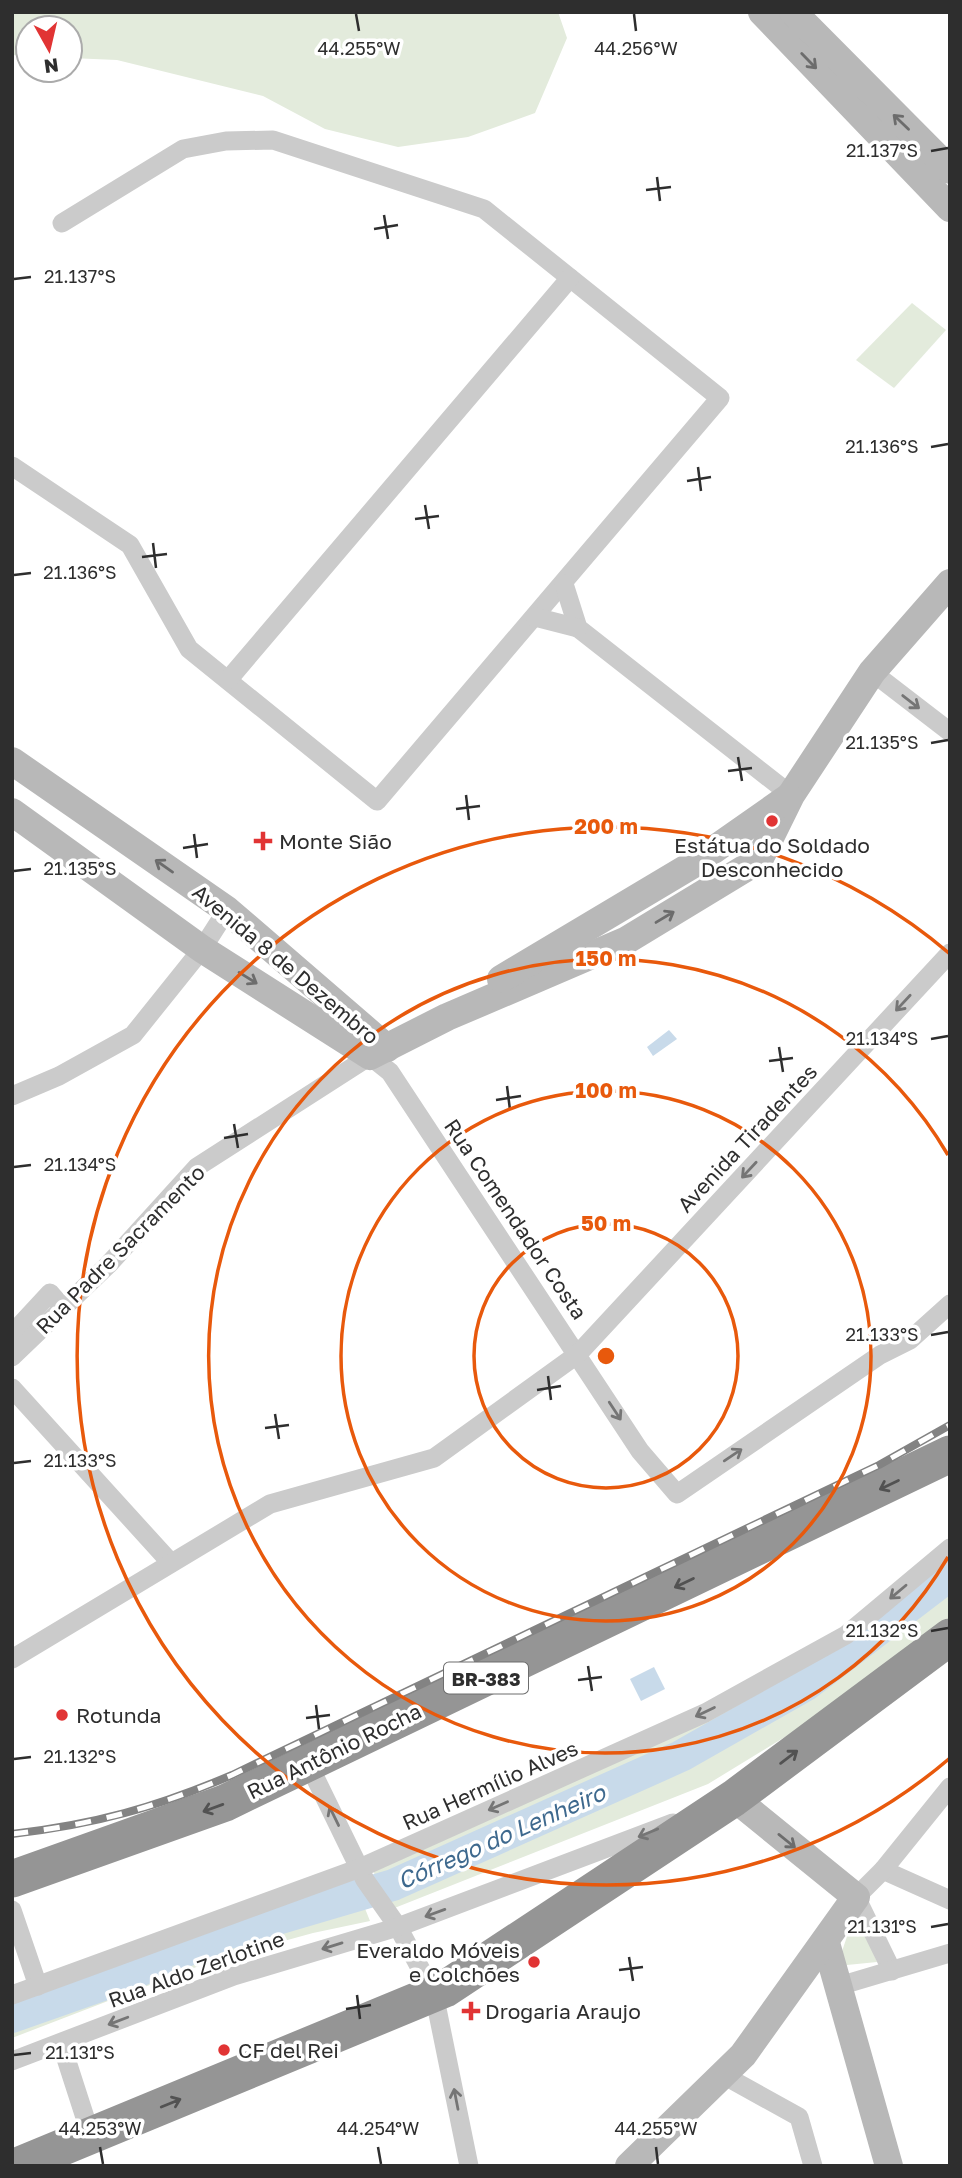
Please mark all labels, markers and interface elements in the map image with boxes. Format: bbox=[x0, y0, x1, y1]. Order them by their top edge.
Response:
north arrow bbox=[14, 14, 84, 84]
text: 44.255°W bbox=[318, 37, 400, 59]
text: 44.256°W bbox=[594, 37, 678, 59]
one-way arrow bbox=[801, 52, 818, 69]
text: N bbox=[43, 54, 60, 79]
one-way arrow bbox=[893, 114, 910, 131]
text: 21.137°S bbox=[846, 139, 918, 161]
text: 21.137°S bbox=[44, 265, 116, 287]
text: 21.136°S bbox=[845, 435, 919, 457]
text: 21.136°S bbox=[43, 561, 117, 583]
one-way arrow bbox=[901, 694, 920, 709]
text: 21.135°S bbox=[846, 731, 918, 753]
text: 200 m bbox=[574, 813, 638, 839]
marker: Estátua do Soldado Desconhecido bbox=[764, 813, 780, 829]
place label: Monte Sião bbox=[279, 828, 392, 854]
marker: Monte Sião bbox=[253, 831, 273, 851]
place label: Estátua do Soldado Desconhecido bbox=[674, 832, 870, 882]
text: 21.135°S bbox=[44, 857, 116, 879]
one-way arrow bbox=[155, 859, 174, 873]
street label: Avenida 8 de Dezembro bbox=[188, 878, 384, 1050]
one-way arrow bbox=[654, 910, 674, 924]
text: 150 m bbox=[576, 945, 636, 971]
one-way arrow bbox=[238, 972, 258, 986]
one-way arrow bbox=[895, 994, 912, 1011]
text: 21.134°S bbox=[846, 1027, 918, 1049]
street label: Avenida Tiradentes bbox=[672, 1059, 822, 1217]
text: 100 m bbox=[575, 1077, 637, 1103]
street label: Rua Comendador Costa bbox=[439, 1114, 593, 1324]
text: 21.134°S bbox=[44, 1153, 116, 1175]
street label: Rua Padre Sacramento bbox=[30, 1159, 210, 1339]
one-way arrow bbox=[740, 1161, 757, 1178]
text: 50 m bbox=[581, 1210, 631, 1236]
text: 21.133°S bbox=[846, 1323, 918, 1345]
centre of rings bbox=[594, 1344, 618, 1368]
one-way arrow bbox=[608, 1401, 622, 1421]
one-way arrow bbox=[723, 1448, 742, 1462]
text: 21.133°S bbox=[44, 1449, 116, 1471]
one-way arrow bbox=[879, 1479, 900, 1492]
one-way arrow bbox=[674, 1577, 695, 1590]
one-way arrow bbox=[889, 1585, 907, 1600]
text: 21.132°S bbox=[846, 1619, 918, 1641]
road number: BR-383 bbox=[444, 1662, 528, 1694]
street label: Rua Antônio Rocha bbox=[243, 1698, 425, 1804]
place label: Rotunda bbox=[76, 1702, 161, 1728]
one-way arrow bbox=[695, 1706, 716, 1719]
marker: Rotunda bbox=[54, 1707, 70, 1723]
street label: Rua Hermílio Alves bbox=[398, 1735, 582, 1835]
text: 21.132°S bbox=[44, 1745, 116, 1767]
one-way arrow bbox=[779, 1750, 798, 1765]
water label: Córrego do Lenheiro bbox=[393, 1777, 610, 1894]
one-way arrow bbox=[488, 1800, 509, 1813]
one-way arrow bbox=[202, 1802, 224, 1815]
one-way arrow bbox=[327, 1806, 341, 1827]
one-way arrow bbox=[638, 1827, 659, 1840]
one-way arrow bbox=[778, 1833, 796, 1849]
one-way arrow bbox=[425, 1908, 447, 1920]
text: 21.131°S bbox=[847, 1915, 917, 1937]
street label: Rua Aldo Zerlotine bbox=[104, 1925, 288, 2013]
place label: Everaldo Móveis e Colchões bbox=[356, 1937, 520, 1987]
one-way arrow bbox=[322, 1941, 344, 1954]
marker: Everaldo Móveis e Colchões bbox=[526, 1954, 542, 1970]
place label: Drogaria Araujo bbox=[485, 1998, 641, 2024]
marker: Drogaria Araujo bbox=[463, 2003, 479, 2019]
one-way arrow bbox=[107, 2015, 129, 2028]
place label: CF del Rei bbox=[238, 2037, 339, 2063]
text: 21.131°S bbox=[45, 2041, 115, 2063]
marker: CF del Rei bbox=[216, 2042, 232, 2058]
one-way arrow bbox=[448, 2088, 462, 2111]
one-way arrow bbox=[159, 2096, 181, 2109]
text: 44.253°W bbox=[58, 2117, 142, 2139]
text: 44.254°W bbox=[337, 2117, 419, 2139]
text: 44.255°W bbox=[615, 2117, 697, 2139]

